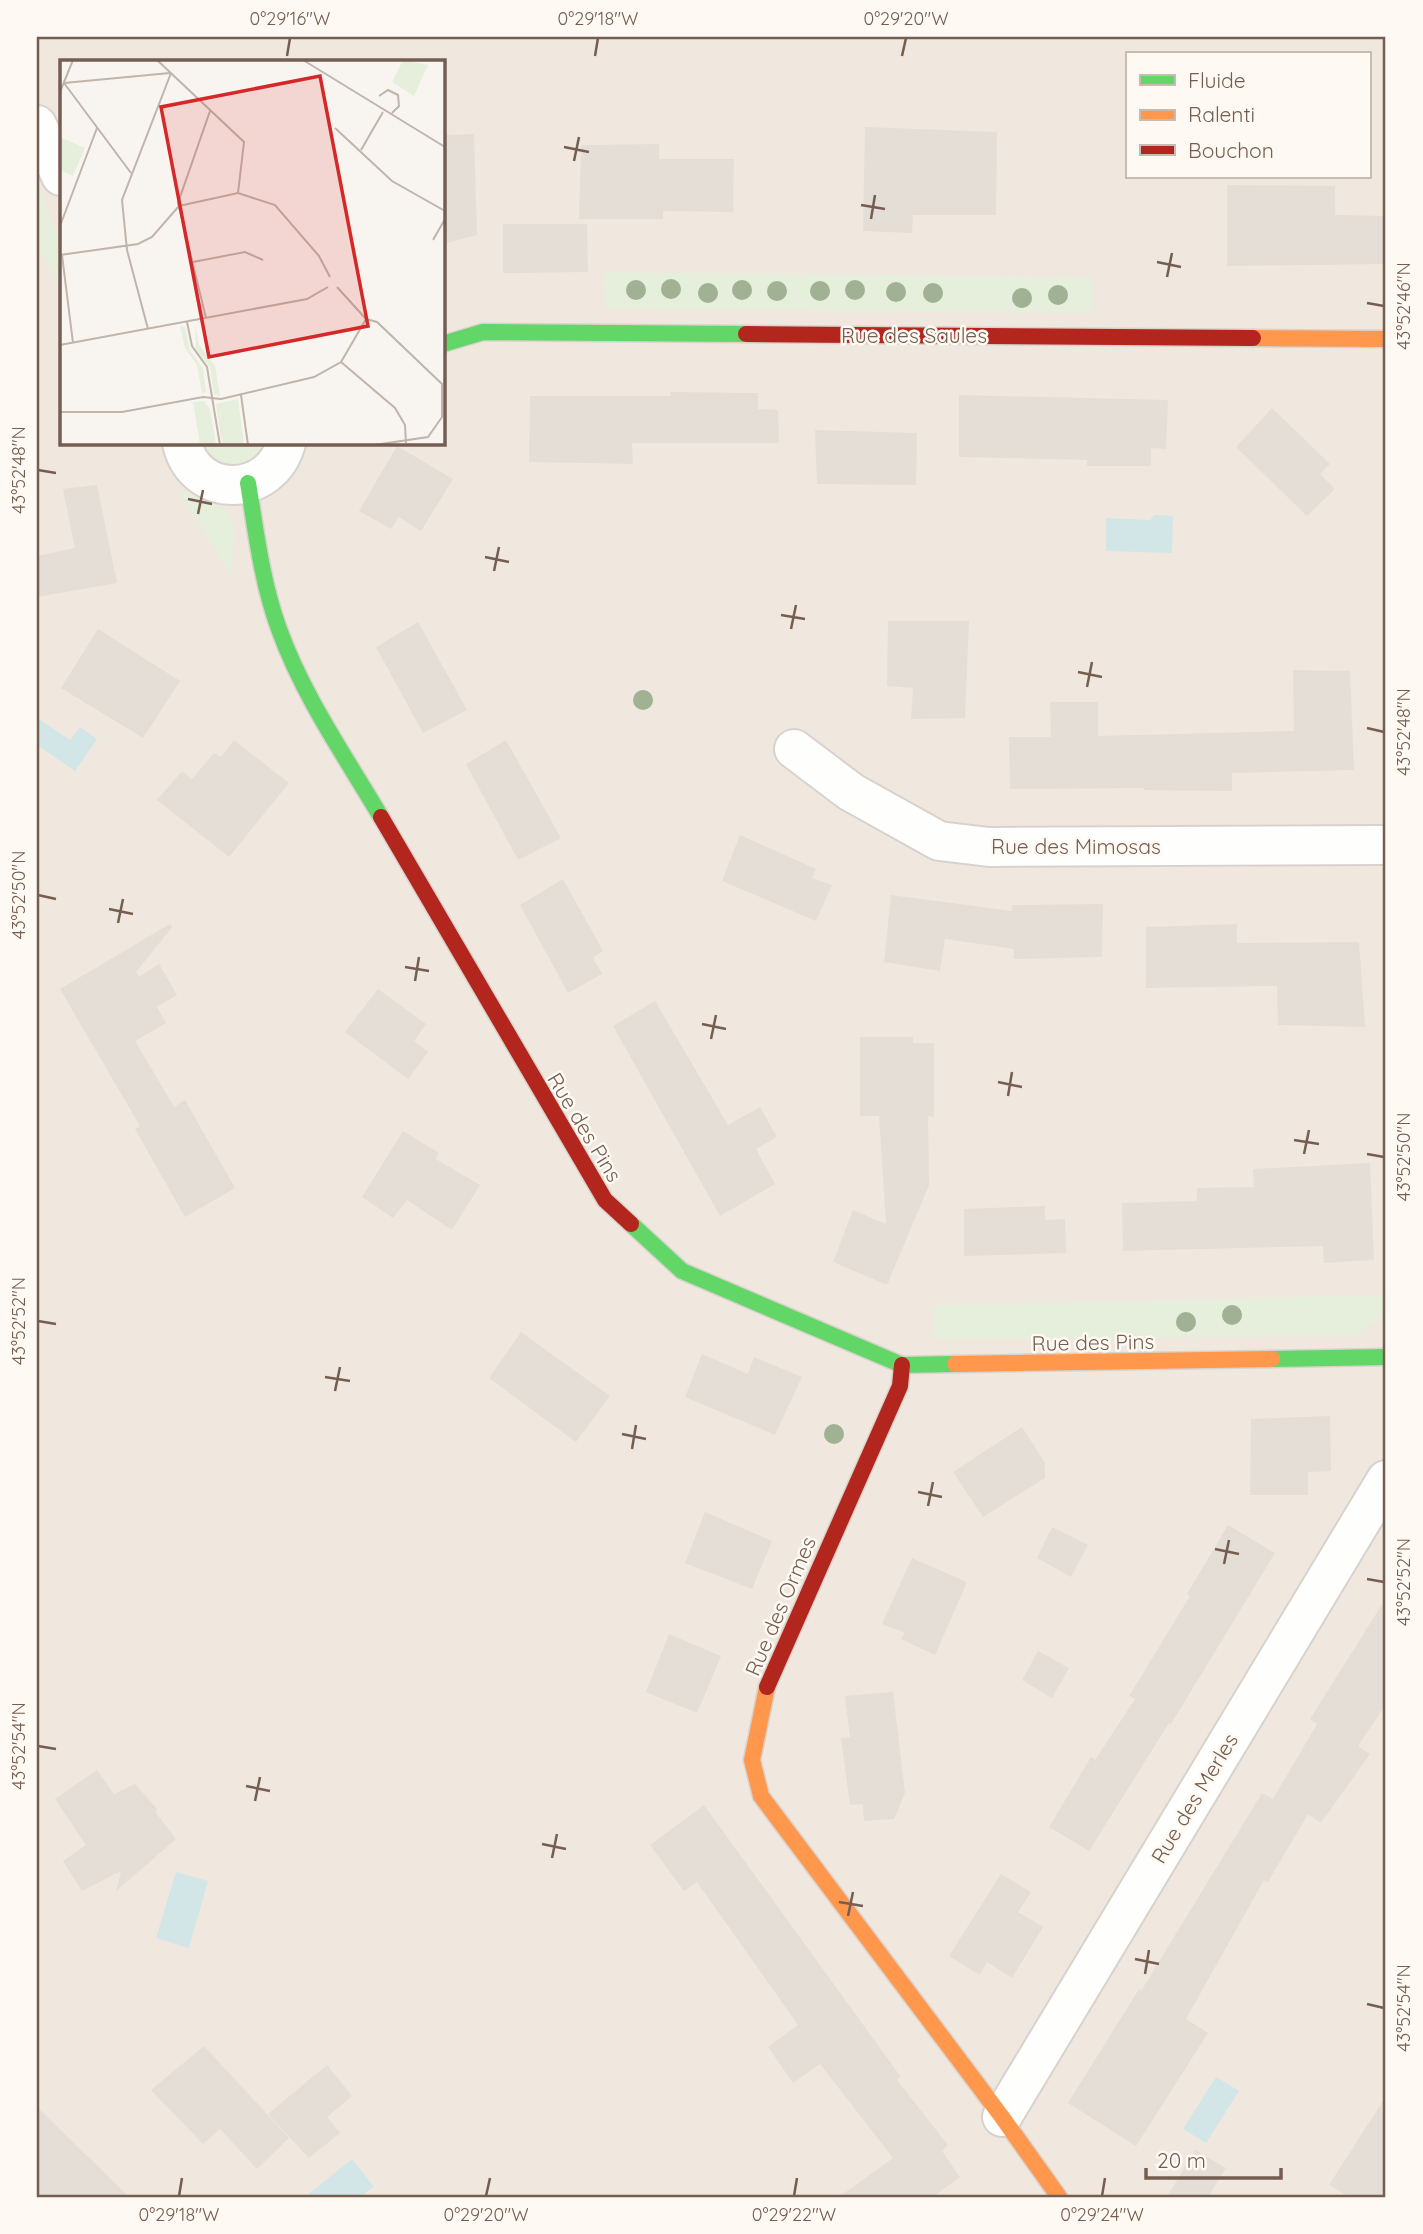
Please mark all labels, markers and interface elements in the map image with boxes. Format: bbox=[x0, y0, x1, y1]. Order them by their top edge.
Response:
text: 0°29'16"W bbox=[250, 7, 330, 30]
text: 0°29'18"W bbox=[558, 7, 638, 30]
text: 0°29'20"W bbox=[863, 7, 949, 30]
legend bbox=[1126, 52, 1370, 178]
inset map bbox=[60, 60, 444, 444]
text: Fluide bbox=[1188, 67, 1246, 93]
text: Ralenti bbox=[1188, 101, 1255, 127]
text: Bouchon bbox=[1188, 137, 1274, 163]
text: 43°52'46"N bbox=[1392, 262, 1415, 350]
street label: Rue des Saules bbox=[841, 322, 987, 348]
text: 43°52'48"N bbox=[7, 426, 30, 514]
text: 43°52'48"N bbox=[1392, 688, 1415, 776]
street label: Rue des Mimosas bbox=[991, 833, 1161, 859]
text: 43°52'50"N bbox=[7, 851, 30, 939]
street label: Rue des Pins bbox=[542, 1068, 628, 1186]
text: 43°52'50"N bbox=[1392, 1113, 1415, 1201]
text: 43°52'52"N bbox=[7, 1277, 30, 1365]
street label: Rue des Pins bbox=[1031, 1328, 1155, 1356]
street label: Rue des Ormes bbox=[739, 1533, 821, 1679]
text: 43°52'52"N bbox=[1392, 1538, 1415, 1626]
text: 43°52'54"N bbox=[7, 1702, 30, 1790]
street label: Rue des Merles bbox=[1145, 1728, 1243, 1868]
text: 43°52'54"N bbox=[1392, 1964, 1415, 2052]
scale bar bbox=[1146, 2136, 1281, 2180]
text: 20 m bbox=[1157, 2147, 1206, 2173]
text: 0°29'18"W bbox=[139, 2203, 219, 2226]
text: 0°29'20"W bbox=[443, 2203, 529, 2226]
text: 0°29'22"W bbox=[752, 2203, 836, 2226]
text: 0°29'24"W bbox=[1060, 2203, 1144, 2226]

